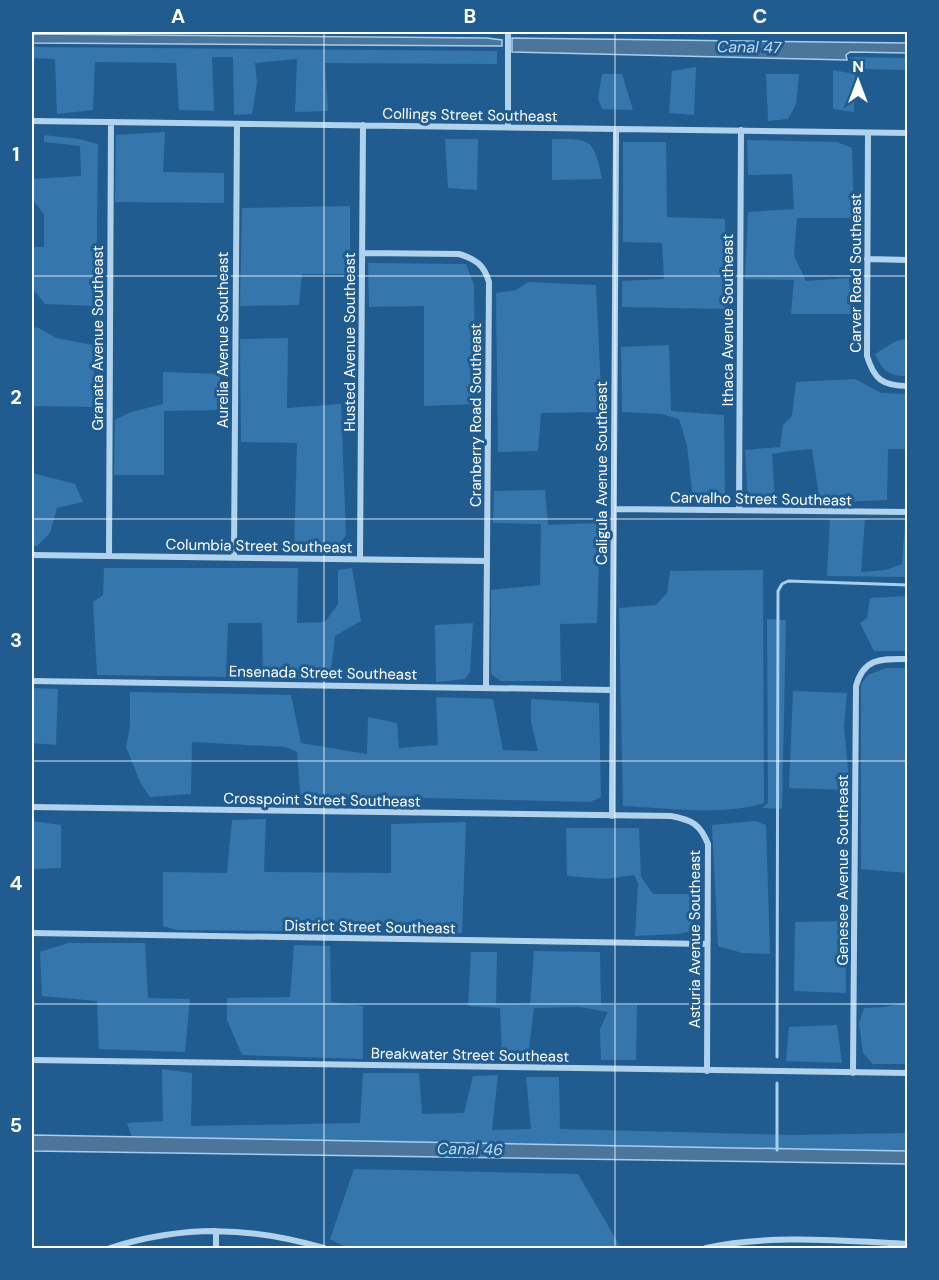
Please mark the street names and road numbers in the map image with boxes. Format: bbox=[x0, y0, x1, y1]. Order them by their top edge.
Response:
street label: Collings Street Southeast bbox=[382, 103, 558, 127]
street label: Carver Road Southeast bbox=[846, 193, 866, 353]
street label: Ithaca Avenue Southeast bbox=[718, 234, 738, 406]
street label: Granata Avenue Southeast bbox=[88, 245, 108, 431]
street label: Aurelia Avenue Southeast bbox=[213, 252, 233, 428]
street label: Husted Avenue Southeast bbox=[340, 252, 360, 432]
street label: Cranberry Road Southeast bbox=[466, 323, 486, 507]
street label: Caligula Avenue Southeast bbox=[592, 381, 612, 565]
street label: Carvalho Street Southeast bbox=[670, 487, 852, 511]
street label: Columbia Street Southeast bbox=[165, 534, 353, 558]
street label: Ensenada Street Southeast bbox=[229, 661, 417, 685]
street label: Genesee Avenue Southeast bbox=[833, 774, 853, 966]
street label: Crosspoint Street Southeast bbox=[223, 788, 421, 812]
street label: Asturia Avenue Southeast bbox=[685, 850, 705, 1028]
street label: District Street Southeast bbox=[284, 916, 456, 938]
street label: Breakwater Street Southeast bbox=[371, 1043, 569, 1067]

